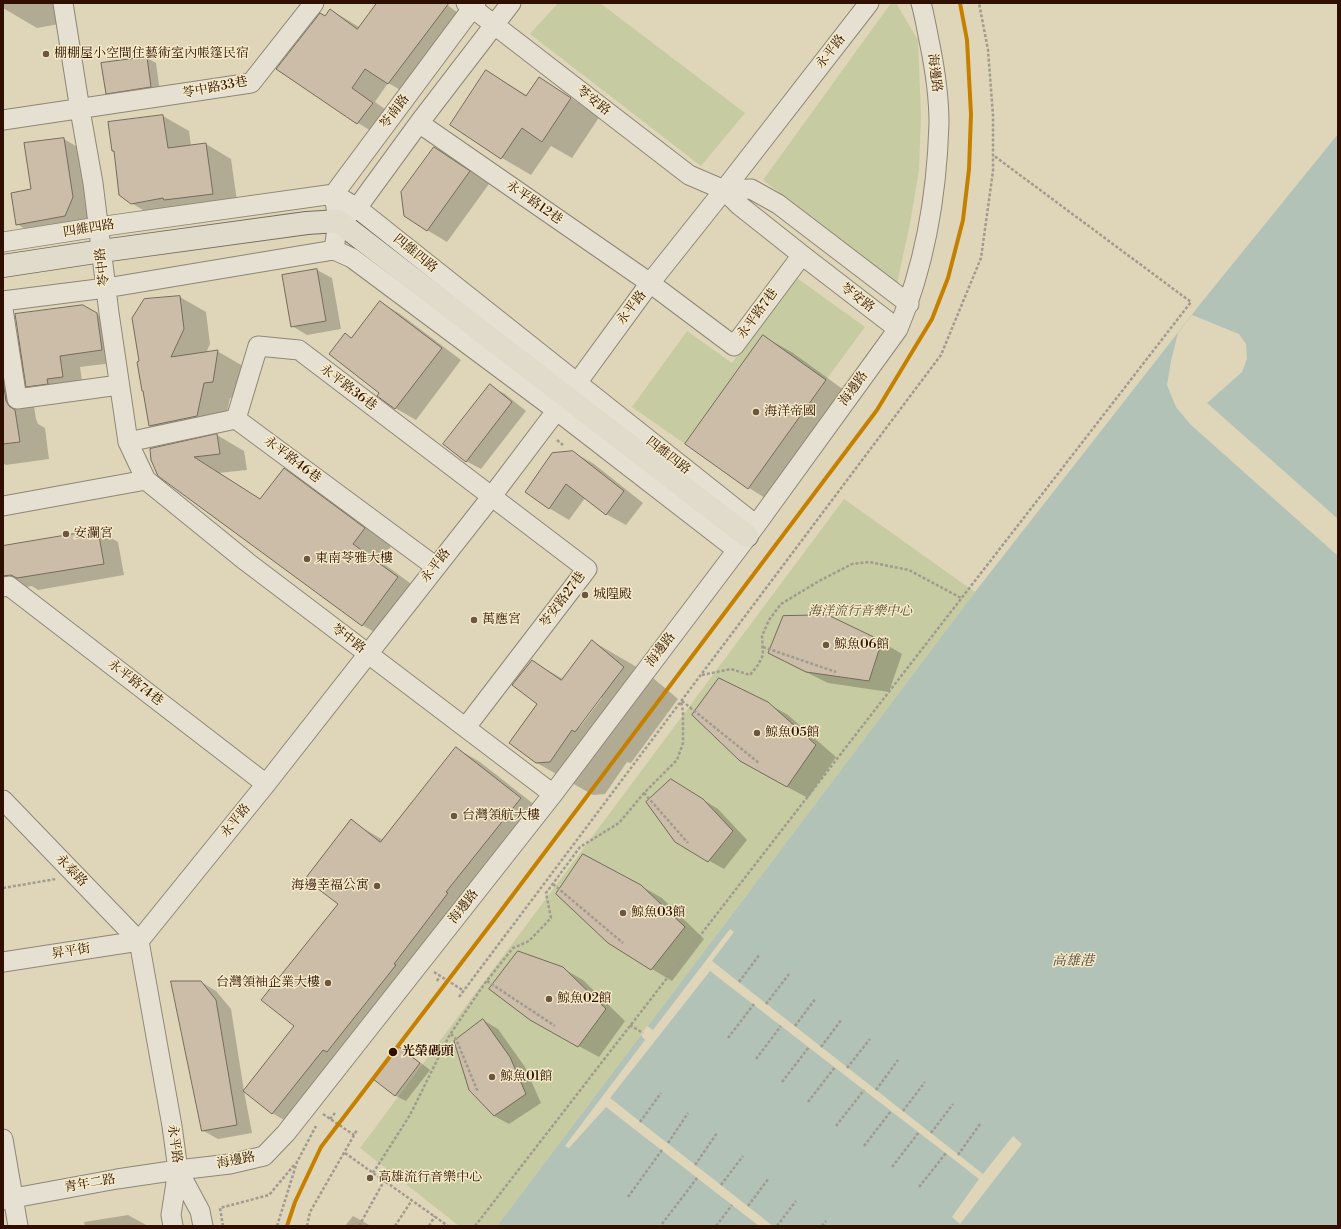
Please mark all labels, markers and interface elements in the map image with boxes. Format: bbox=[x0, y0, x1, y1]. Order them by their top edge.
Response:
street label: 永平路 bbox=[813, 32, 849, 72]
place label: 棚棚屋小空間住藝術室內帳篷民宿 bbox=[54, 46, 249, 62]
marker: 棚棚屋小空間住藝術室內帳篷民宿 bbox=[41, 49, 51, 59]
street label: 海邊路 bbox=[924, 53, 944, 93]
street label: 苓中路33巷 bbox=[181, 74, 249, 102]
street label: 苓安路 bbox=[573, 83, 613, 119]
street label: 苓南路 bbox=[377, 92, 413, 132]
street label: 永平路12巷 bbox=[503, 178, 565, 228]
street label: 四維四路 bbox=[62, 217, 116, 241]
street label: 四維四路 bbox=[390, 232, 440, 276]
street label: 苓中路 bbox=[93, 247, 113, 287]
street label: 苓安路 bbox=[837, 280, 877, 316]
street label: 永平路7巷 bbox=[734, 286, 782, 342]
street label: 永平路 bbox=[614, 288, 650, 328]
street label: 永平路36巷 bbox=[317, 362, 379, 414]
street label: 海邊路 bbox=[836, 369, 872, 409]
place label: 海洋帝國 bbox=[764, 404, 816, 420]
marker: 海洋帝國 bbox=[751, 407, 761, 417]
street label: 永平路46巷 bbox=[260, 433, 324, 487]
street label: 四維四路 bbox=[643, 434, 693, 478]
place label: 安瀾宮 bbox=[74, 526, 113, 542]
marker: 安瀾宮 bbox=[61, 529, 71, 539]
street label: 永平路 bbox=[418, 546, 454, 586]
place label: 東南苓雅大樓 bbox=[315, 551, 393, 567]
marker: 東南苓雅大樓 bbox=[302, 554, 312, 564]
street label: 苓安路27巷 bbox=[537, 569, 589, 631]
place label: 城隍殿 bbox=[593, 587, 632, 603]
marker: 城隍殿 bbox=[580, 590, 590, 600]
park label: 海洋流行音樂中心 bbox=[808, 604, 912, 620]
place label: 萬應宮 bbox=[482, 612, 521, 628]
marker: 萬應宮 bbox=[469, 615, 479, 625]
street label: 苓中路 bbox=[328, 621, 368, 657]
street label: 海邊路 bbox=[643, 630, 679, 670]
place label: 鯨魚06館 bbox=[834, 637, 889, 653]
marker: 鯨魚06館 bbox=[821, 640, 831, 650]
street label: 永平路74巷 bbox=[104, 657, 166, 709]
place label: 鯨魚05館 bbox=[765, 725, 820, 741]
marker: 鯨魚05館 bbox=[752, 728, 762, 738]
street label: 永平路 bbox=[218, 801, 254, 841]
place label: 台灣領航大樓 bbox=[462, 808, 540, 824]
marker: 台灣領航大樓 bbox=[449, 811, 459, 821]
street label: 永泰路 bbox=[52, 852, 90, 890]
place label: 海邊幸福公寓 bbox=[291, 878, 369, 894]
marker: 海邊幸福公寓 bbox=[372, 881, 382, 891]
street label: 海邊路 bbox=[446, 887, 482, 927]
place label: 鯨魚03館 bbox=[631, 905, 686, 921]
marker: 鯨魚03館 bbox=[618, 908, 628, 918]
street label: 昇平街 bbox=[51, 941, 91, 963]
water label: 高雄港 bbox=[1052, 954, 1094, 970]
place label: 台灣領袖企業大樓 bbox=[216, 975, 320, 991]
marker: 台灣領袖企業大樓 bbox=[323, 978, 333, 988]
place label: 鯨魚02館 bbox=[557, 991, 612, 1007]
marker: 鯨魚02館 bbox=[544, 994, 554, 1004]
place label: 光榮碼頭 bbox=[402, 1044, 454, 1060]
marker: 光榮碼頭 bbox=[387, 1046, 399, 1058]
place label: 鯨魚01館 bbox=[500, 1069, 553, 1085]
marker: 鯨魚01館 bbox=[487, 1072, 497, 1082]
street label: 永平路 bbox=[164, 1124, 184, 1164]
street label: 海邊路 bbox=[215, 1150, 257, 1172]
place label: 高雄流行音樂中心 bbox=[378, 1170, 482, 1186]
street label: 青年二路 bbox=[63, 1172, 117, 1196]
marker: 高雄流行音樂中心 bbox=[365, 1173, 375, 1183]

